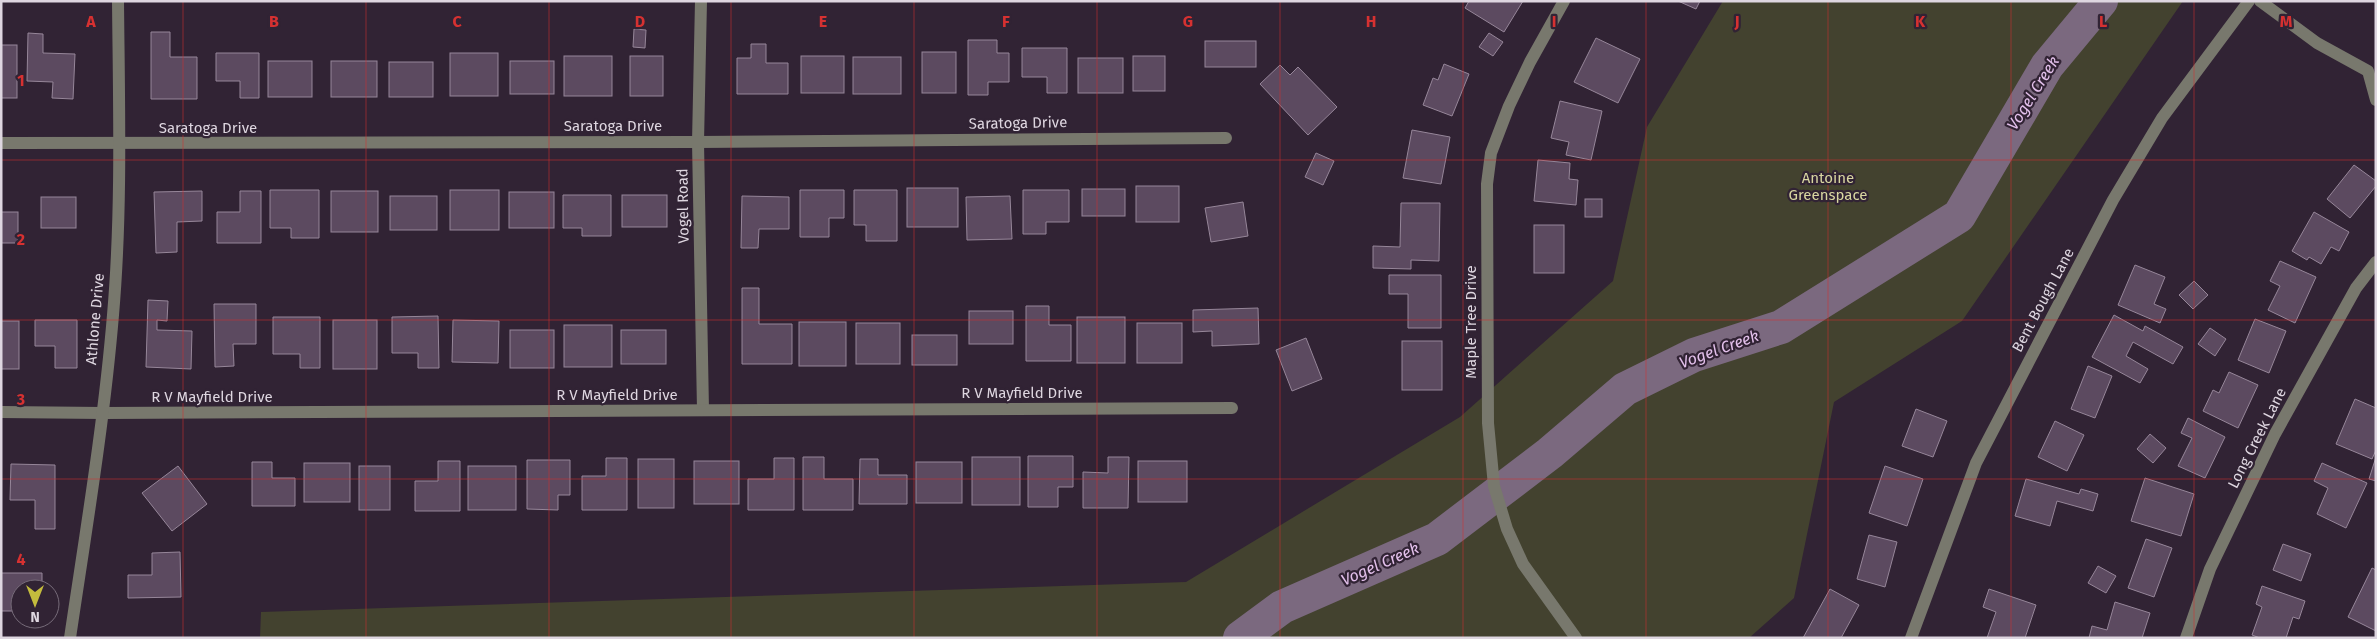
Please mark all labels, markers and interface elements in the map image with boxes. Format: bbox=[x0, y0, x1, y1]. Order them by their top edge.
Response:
text: A bbox=[85, 12, 96, 31]
text: B bbox=[269, 12, 279, 31]
text: C bbox=[452, 12, 462, 31]
text: D bbox=[635, 12, 645, 31]
text: E bbox=[819, 12, 827, 31]
text: F bbox=[1002, 12, 1010, 31]
text: G bbox=[1183, 12, 1193, 31]
text: H bbox=[1366, 12, 1376, 31]
text: I bbox=[1552, 12, 1556, 31]
text: J bbox=[1733, 12, 1740, 31]
text: K bbox=[1915, 12, 1926, 31]
text: L bbox=[2099, 12, 2107, 31]
text: M bbox=[2280, 12, 2293, 31]
water label: Vogel Creek bbox=[2003, 52, 2063, 133]
text: 1 bbox=[17, 71, 25, 90]
street label: Saratoga Drive bbox=[969, 113, 1067, 133]
street label: Saratoga Drive bbox=[564, 117, 662, 135]
street label: Saratoga Drive bbox=[159, 119, 257, 137]
street label: Vogel Road bbox=[673, 168, 693, 244]
park label: Antoine Greenspace bbox=[1789, 169, 1867, 204]
text: 2 bbox=[17, 230, 25, 249]
street label: Bent Bough Lane bbox=[2008, 245, 2078, 355]
street label: Maple Tree Drive bbox=[1462, 265, 1480, 379]
street label: Athlone Drive bbox=[82, 272, 108, 366]
water label: Vogel Creek bbox=[1677, 326, 1762, 372]
street label: R V Mayfield Drive bbox=[961, 384, 1083, 402]
street label: Long Creek Lane bbox=[2224, 385, 2290, 491]
street label: R V Mayfield Drive bbox=[556, 386, 678, 404]
street label: R V Mayfield Drive bbox=[151, 388, 273, 406]
text: 3 bbox=[16, 390, 25, 409]
water label: Vogel Creek bbox=[1338, 538, 1422, 590]
text: 4 bbox=[16, 550, 26, 569]
north arrow bbox=[10, 579, 60, 629]
text: N bbox=[30, 608, 40, 625]

